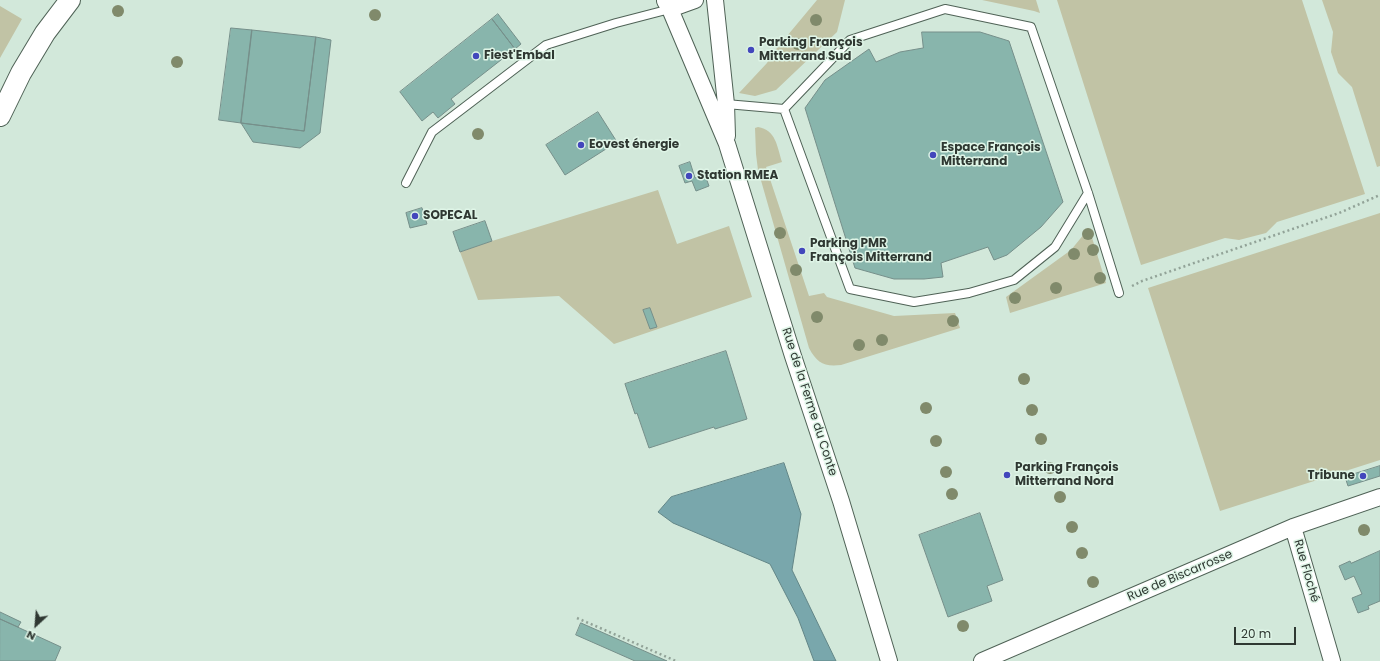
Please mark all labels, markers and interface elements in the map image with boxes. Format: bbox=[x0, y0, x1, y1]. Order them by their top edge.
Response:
place label: Parking François Mitterrand Sud bbox=[759, 36, 863, 64]
marker: Parking François Mitterrand Sud bbox=[746, 45, 756, 55]
place label: Fiest'Embal bbox=[484, 49, 555, 63]
marker: Fiest'Embal bbox=[471, 51, 481, 61]
place label: Eovest énergie bbox=[589, 138, 679, 152]
marker: Eovest énergie bbox=[576, 140, 586, 150]
place label: Espace François Mitterrand bbox=[941, 141, 1041, 169]
marker: Espace François Mitterrand bbox=[928, 150, 938, 160]
place label: Station RMEA bbox=[697, 169, 778, 183]
marker: Station RMEA bbox=[684, 171, 694, 181]
place label: SOPECAL bbox=[423, 209, 478, 223]
marker: SOPECAL bbox=[410, 211, 420, 221]
place label: Parking PMR François Mitterrand bbox=[810, 237, 932, 265]
marker: Parking PMR François Mitterrand bbox=[797, 246, 807, 256]
street label: Rue de la Ferme du Conte bbox=[778, 326, 840, 478]
place label: Parking François Mitterrand Nord bbox=[1015, 461, 1119, 489]
place label: Tribune bbox=[1308, 469, 1355, 483]
marker: Parking François Mitterrand Nord bbox=[1002, 470, 1012, 480]
marker: Tribune bbox=[1358, 471, 1368, 481]
street label: Rue Floché bbox=[1290, 538, 1322, 604]
street label: Rue de Biscarrosse bbox=[1125, 547, 1235, 605]
north arrow bbox=[16, 605, 56, 645]
scale bar bbox=[1236, 619, 1298, 645]
text: 20 m bbox=[1241, 625, 1271, 642]
text: N bbox=[24, 627, 38, 645]

